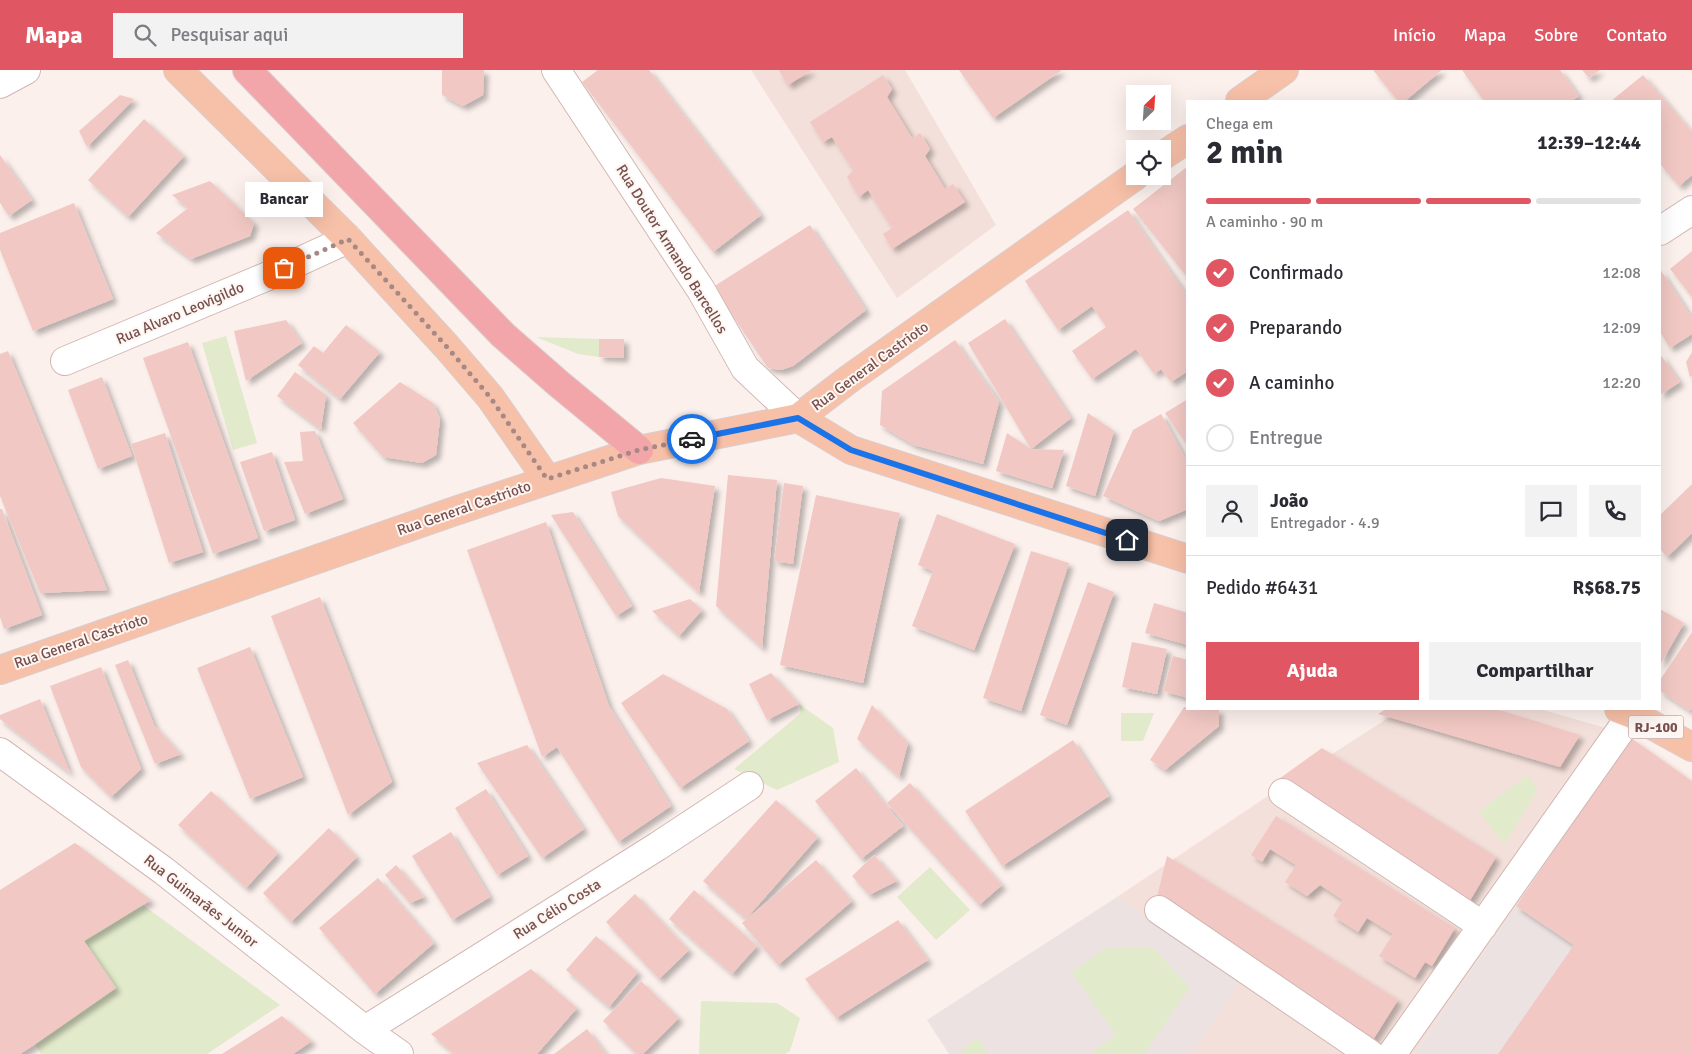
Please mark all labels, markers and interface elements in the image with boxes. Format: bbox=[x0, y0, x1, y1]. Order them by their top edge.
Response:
search box bbox=[113, 13, 463, 58]
text: Mapa bbox=[25, 20, 83, 50]
icon: search bbox=[131, 21, 159, 49]
text: Pesquisar aqui bbox=[171, 23, 288, 47]
text: Início bbox=[1393, 24, 1436, 46]
text: Mapa bbox=[1464, 24, 1506, 46]
text: Sobre bbox=[1534, 24, 1578, 46]
text: Contato bbox=[1606, 24, 1667, 46]
north arrow bbox=[1126, 85, 1171, 130]
map controls bbox=[1126, 85, 1171, 185]
text: Chega em bbox=[1206, 114, 1273, 134]
text: 12:39–12:44 bbox=[1537, 131, 1641, 155]
text: 2 min bbox=[1206, 133, 1283, 172]
button: locate bbox=[1126, 140, 1171, 185]
street label: Rua Doutor Armando Barcellos bbox=[612, 161, 732, 337]
callout: Bancar bbox=[245, 183, 323, 218]
text: Bancar bbox=[260, 189, 308, 209]
text: A caminho · 90 m bbox=[1206, 212, 1323, 232]
pin bbox=[263, 247, 305, 289]
icon: bag bbox=[270, 254, 298, 282]
icon: check bbox=[1206, 259, 1234, 287]
text: Confirmado bbox=[1249, 261, 1343, 285]
text: 12:08 bbox=[1602, 263, 1641, 283]
street label: Rua Alvaro Leovigildo bbox=[113, 278, 247, 348]
icon: check bbox=[1206, 314, 1234, 342]
text: Preparando bbox=[1249, 316, 1342, 340]
street label: Rua General Castrioto bbox=[808, 317, 932, 414]
text: 12:09 bbox=[1602, 318, 1641, 338]
icon: check bbox=[1206, 369, 1234, 397]
text: A caminho bbox=[1249, 371, 1334, 395]
text: 12:20 bbox=[1602, 373, 1641, 393]
courier bbox=[667, 414, 717, 464]
icon: car bbox=[678, 425, 706, 453]
text: Entregue bbox=[1249, 426, 1323, 450]
street label: Rua General Castrioto bbox=[395, 477, 533, 539]
button: person bbox=[1206, 485, 1258, 537]
button: chat bbox=[1525, 485, 1577, 537]
button: phone bbox=[1589, 485, 1641, 537]
text: João bbox=[1270, 489, 1308, 513]
text: Entregador · 4.9 bbox=[1270, 513, 1380, 533]
pin bbox=[1106, 519, 1148, 561]
icon: home bbox=[1113, 526, 1141, 554]
text: Pedido #6431 bbox=[1206, 576, 1318, 600]
text: R$68.75 bbox=[1573, 576, 1641, 600]
street label: Rua General Castrioto bbox=[12, 610, 150, 672]
button: Ajuda bbox=[1206, 642, 1419, 700]
button: Compartilhar bbox=[1429, 642, 1641, 700]
road number: RJ-100 bbox=[1628, 716, 1684, 739]
street label: Rua Guimarães Junior bbox=[140, 851, 262, 951]
street label: Rua Célio Costa bbox=[510, 875, 604, 943]

